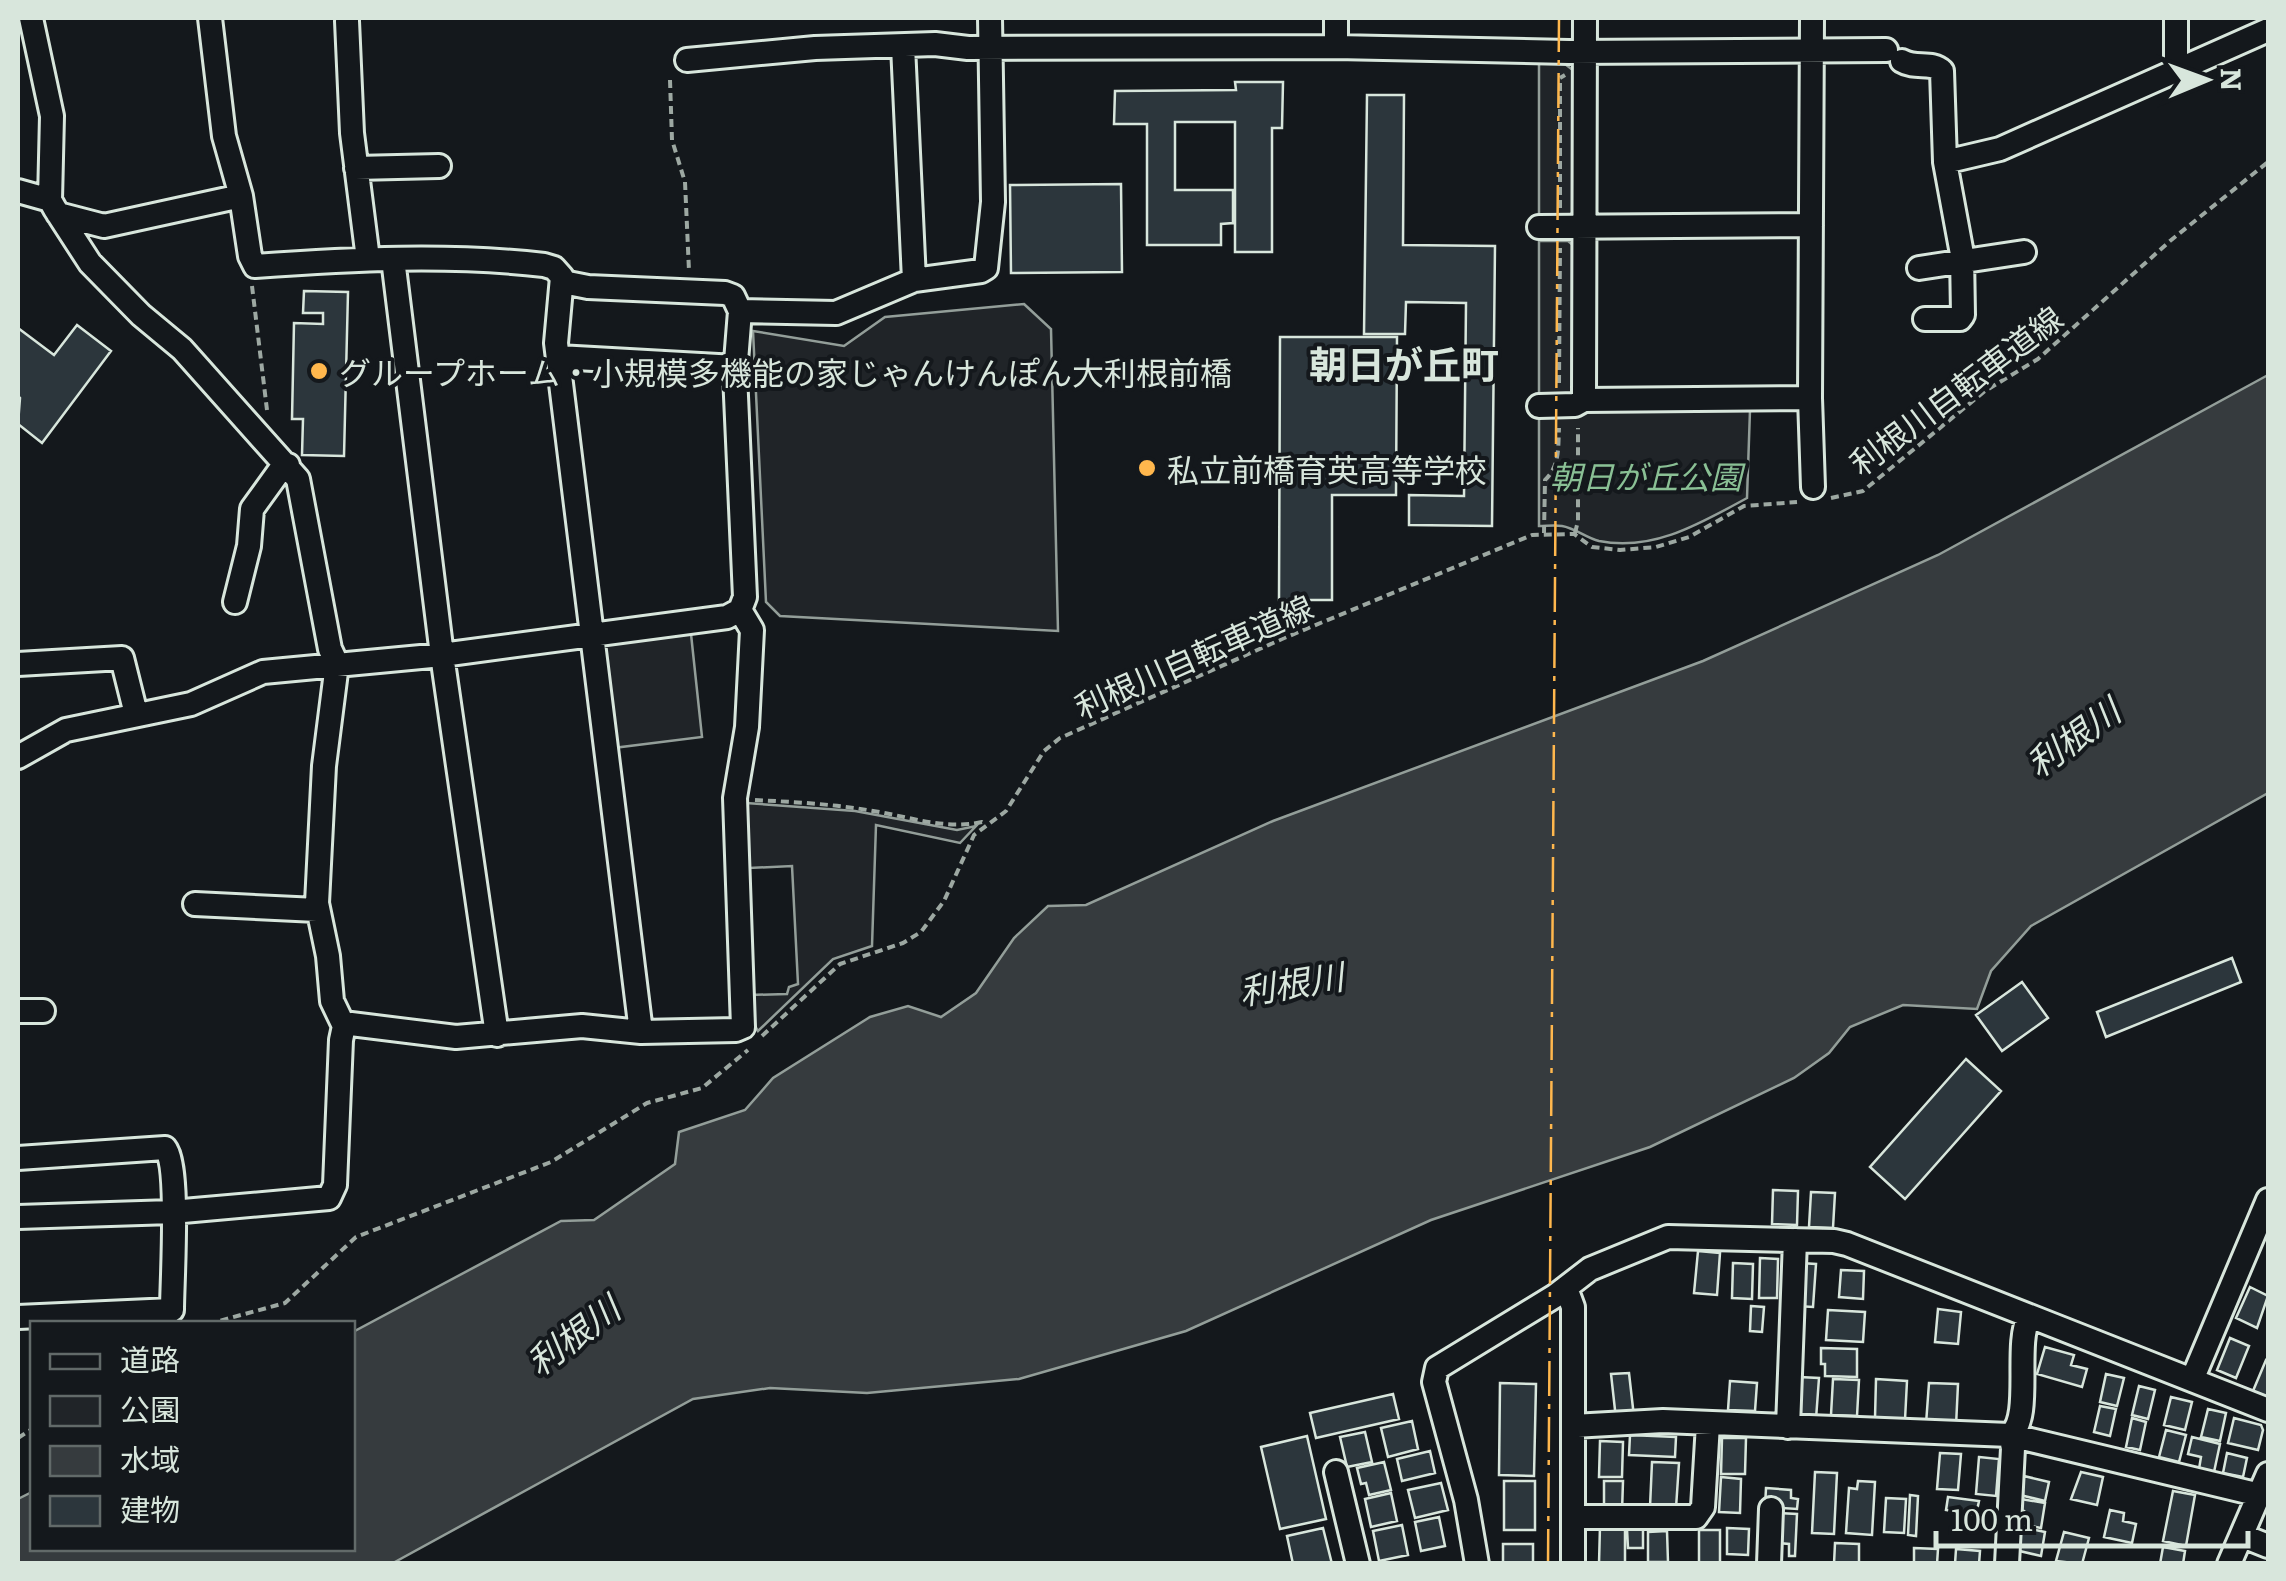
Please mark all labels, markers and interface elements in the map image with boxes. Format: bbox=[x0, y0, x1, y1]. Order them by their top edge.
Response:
north arrow bbox=[2156, 30, 2256, 130]
text: N bbox=[2212, 67, 2254, 92]
street label: 利根川自転車道線 bbox=[1838, 293, 2072, 485]
district label: 朝日が丘町 bbox=[1309, 334, 1499, 391]
place label: グループホーム・小規模多機能の家じゃんけんぽん大利根前橋 bbox=[339, 347, 1232, 395]
marker: グループホーム・小規模多機能の家じゃんけんぽん大利根前橋 bbox=[308, 360, 330, 382]
place label: 私立前橋育英高等学校 bbox=[1167, 444, 1487, 492]
park label: 朝日が丘公園 bbox=[1550, 451, 1746, 499]
marker: 私立前橋育英高等学校 bbox=[1136, 457, 1158, 479]
street label: 利根川自転車道線 bbox=[1066, 581, 1320, 729]
water label: 利根川 bbox=[2014, 682, 2133, 788]
water label: 利根川 bbox=[1235, 947, 1351, 1016]
water label: 利根川 bbox=[514, 1279, 633, 1386]
legend bbox=[30, 1321, 355, 1551]
text: 道路 bbox=[120, 1336, 180, 1380]
text: 公園 bbox=[120, 1386, 180, 1430]
text: 水域 bbox=[120, 1436, 180, 1480]
text: 建物 bbox=[120, 1486, 180, 1530]
scale bar bbox=[1936, 1486, 2248, 1548]
text: 100 m bbox=[1951, 1496, 2033, 1540]

